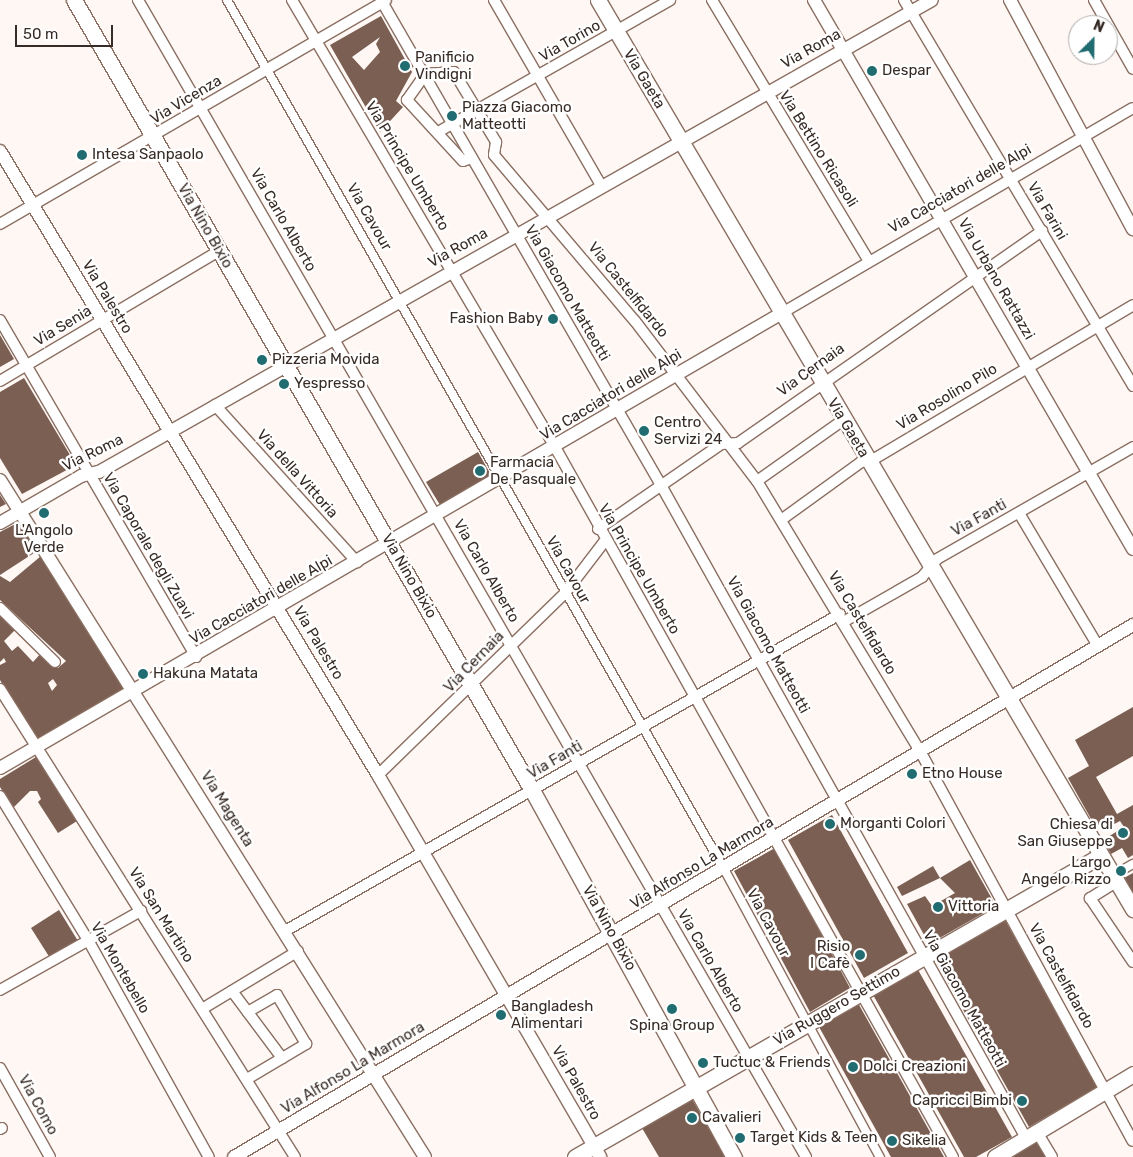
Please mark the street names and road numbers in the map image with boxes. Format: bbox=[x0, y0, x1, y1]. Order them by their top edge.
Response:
street label: Via Torino bbox=[536, 16, 604, 66]
street label: Via Roma bbox=[778, 25, 844, 73]
street label: Via Gaeta bbox=[619, 46, 669, 112]
street label: Via Vicenza bbox=[147, 72, 225, 128]
street label: Via Bettino Ricasoli bbox=[775, 87, 861, 211]
street label: Via Principe Umberto bbox=[361, 98, 453, 234]
street label: Via Cacciatori delle Alpi bbox=[885, 141, 1035, 237]
street label: Via Carlo Alberto bbox=[246, 165, 320, 275]
street label: Via Farini bbox=[1023, 179, 1071, 243]
street label: Via Nino Bixio bbox=[174, 180, 236, 272]
street label: Via Cavour bbox=[342, 180, 396, 254]
street label: Via Urbano Rattazzi bbox=[954, 215, 1038, 343]
street label: Via Giacomo Matteotti bbox=[521, 222, 613, 364]
street label: Via Roma bbox=[425, 224, 491, 272]
street label: Via Castelfidardo bbox=[584, 239, 672, 341]
street label: Via Palestro bbox=[78, 257, 136, 337]
street label: Via Senia bbox=[31, 302, 95, 350]
street label: Via Cernaia bbox=[774, 340, 848, 400]
street label: Via Cacciatori delle Alpi bbox=[537, 345, 685, 445]
street label: Via Rosolino Pilo bbox=[893, 360, 1001, 434]
street label: Via Gaeta bbox=[823, 395, 873, 461]
street label: Via della Vittoria bbox=[252, 426, 342, 522]
street label: Via Roma bbox=[60, 431, 126, 475]
street label: Via Caporale degli Zuavi bbox=[99, 470, 197, 622]
street label: Via Fanti bbox=[948, 495, 1010, 541]
street label: Via Principe Umberto bbox=[594, 501, 684, 637]
street label: Via Carlo Alberto bbox=[449, 516, 523, 626]
street label: Via Nino Bixio bbox=[378, 530, 440, 622]
street label: Via Cavour bbox=[542, 533, 594, 607]
street label: Via Cacciatori delle Alpi bbox=[186, 552, 336, 648]
street label: Via Castelfidardo bbox=[824, 568, 900, 678]
street label: Via Giacomo Matteotti bbox=[723, 573, 813, 717]
street label: Via Palestro bbox=[289, 603, 347, 683]
street label: Via Cernaia bbox=[440, 627, 508, 697]
street label: Via Fanti bbox=[524, 737, 586, 783]
street label: Via Magenta bbox=[197, 768, 257, 850]
street label: Via Alfonso La Marmora bbox=[627, 813, 777, 913]
street label: Via San Martino bbox=[125, 864, 197, 966]
street label: Via Nino Bixio bbox=[578, 882, 640, 974]
street label: Via Cavour bbox=[742, 886, 794, 960]
street label: Via Carlo Alberto bbox=[673, 906, 747, 1016]
street label: Via Montebello bbox=[87, 919, 153, 1017]
street label: Via Castelfidardo bbox=[1025, 920, 1097, 1032]
street label: Via Giacomo Matteotti bbox=[919, 927, 1009, 1071]
street label: Via Ruggero Settimo bbox=[770, 962, 904, 1050]
street label: Via Alfonso La Marmora bbox=[278, 1018, 428, 1118]
street label: Via Palestro bbox=[547, 1043, 605, 1123]
street label: Via Como bbox=[14, 1072, 62, 1138]

